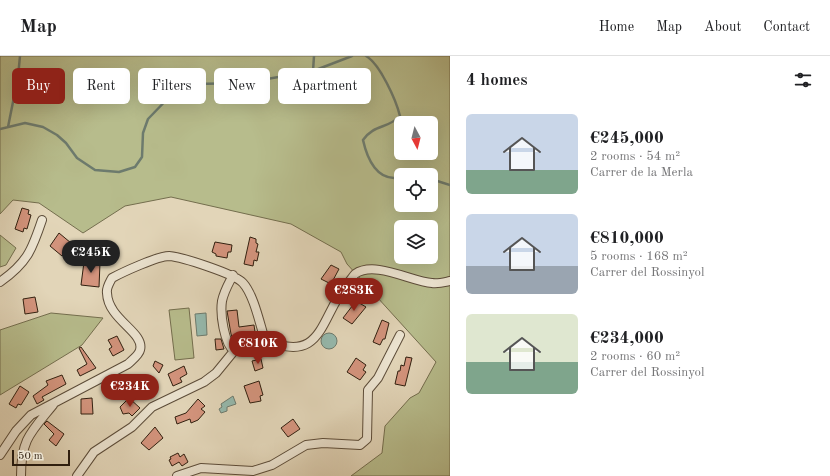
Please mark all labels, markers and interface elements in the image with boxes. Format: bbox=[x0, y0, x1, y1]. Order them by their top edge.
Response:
text: Map bbox=[20, 18, 57, 37]
text: Home bbox=[599, 20, 634, 34]
text: Map bbox=[656, 20, 682, 34]
text: About bbox=[704, 20, 741, 34]
text: Contact bbox=[763, 20, 810, 34]
chip: Buy bbox=[12, 68, 65, 104]
chip: Rent bbox=[73, 68, 130, 104]
chip: Filters bbox=[138, 68, 206, 104]
chip: New bbox=[214, 68, 270, 104]
chip: Apartment bbox=[278, 68, 371, 104]
icon: filters bbox=[792, 69, 814, 91]
text: 4 homes bbox=[466, 72, 528, 89]
north arrow bbox=[394, 116, 438, 160]
map controls bbox=[394, 116, 438, 264]
icon: home bbox=[498, 130, 546, 178]
text: €245,000 bbox=[590, 130, 664, 147]
text: 2 rooms · 54 m² bbox=[590, 150, 680, 163]
text: Carrer de la Merla bbox=[590, 166, 693, 179]
button: locate bbox=[394, 168, 438, 212]
button: layers bbox=[394, 220, 438, 264]
icon: home bbox=[498, 230, 546, 278]
text: €810,000 bbox=[590, 230, 664, 247]
pin: €245K bbox=[63, 240, 119, 274]
text: €245K bbox=[71, 246, 111, 259]
text: 5 rooms · 168 m² bbox=[590, 250, 688, 263]
text: Carrer del Rossinyol bbox=[590, 266, 704, 279]
pin: €283K bbox=[326, 278, 382, 312]
text: €283K bbox=[334, 284, 374, 297]
icon: home bbox=[498, 330, 546, 378]
text: €234,000 bbox=[590, 330, 664, 347]
pin: €810K bbox=[230, 331, 286, 365]
text: €810K bbox=[238, 337, 278, 350]
text: 2 rooms · 60 m² bbox=[590, 350, 680, 363]
text: Carrer del Rossinyol bbox=[590, 366, 704, 379]
pin: €234K bbox=[102, 374, 158, 408]
text: €234K bbox=[110, 380, 150, 393]
scale bar bbox=[12, 448, 70, 467]
text: 50 m bbox=[18, 451, 43, 462]

